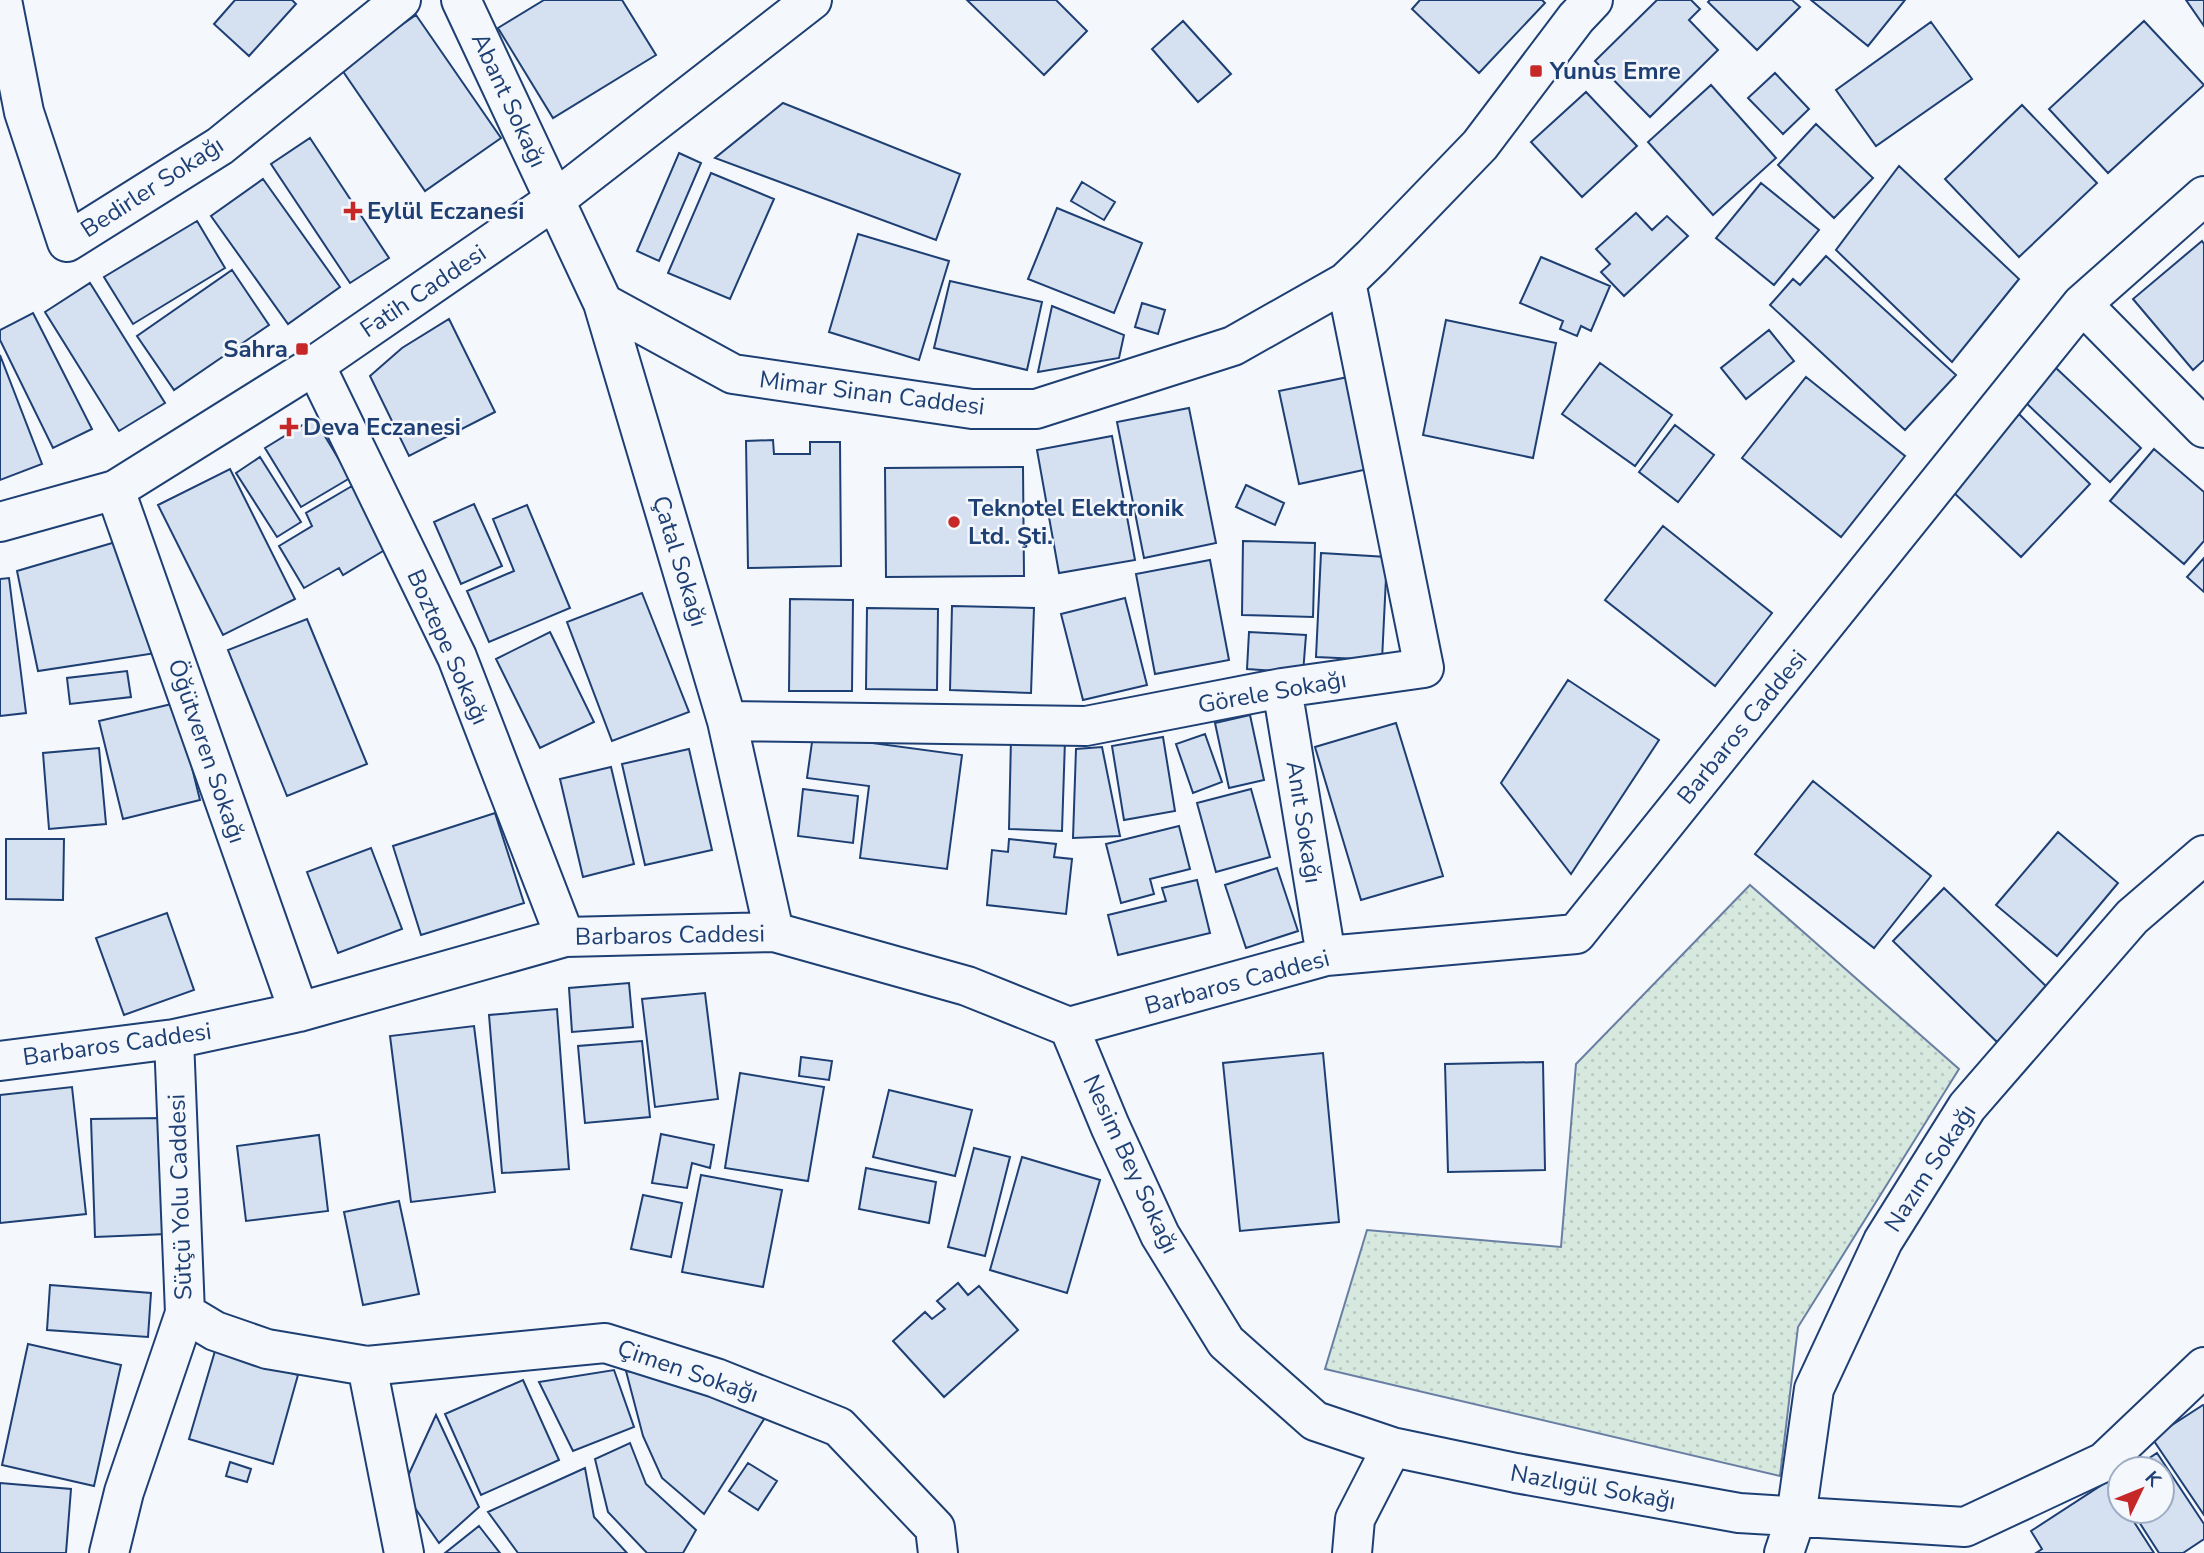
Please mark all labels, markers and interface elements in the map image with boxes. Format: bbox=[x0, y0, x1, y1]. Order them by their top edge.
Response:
street label: Abant Sokağı bbox=[464, 28, 554, 172]
place label: Yunus Emre bbox=[1549, 55, 1681, 87]
marker: Yunus Emre bbox=[1528, 63, 1544, 79]
street label: Bedirler Sokağı bbox=[75, 129, 229, 245]
place label: Eylül Eczanesi bbox=[367, 195, 524, 227]
marker: Eylül Eczanesi bbox=[345, 203, 361, 219]
street label: Fatih Caddesi bbox=[354, 237, 492, 345]
place label: Sahra bbox=[223, 333, 288, 365]
marker: Sahra bbox=[294, 341, 310, 357]
street label: Mimar Sinan Caddesi bbox=[757, 363, 987, 423]
place label: Deva Eczanesi bbox=[303, 411, 461, 443]
marker: Deva Eczanesi bbox=[281, 419, 297, 435]
street label: Çatal Sokağı bbox=[645, 492, 715, 630]
place label: Teknotel Elektronik Ltd. Şti. bbox=[968, 492, 1185, 552]
marker: Teknotel Elektronik Ltd. Şti. bbox=[946, 514, 962, 530]
street label: Boztepe Sokağı bbox=[399, 564, 497, 730]
street label: Barbaros Caddesi bbox=[1670, 643, 1814, 811]
street label: Öğütveren Sokağı bbox=[160, 655, 254, 847]
street label: Görele Sokağı bbox=[1195, 663, 1349, 721]
street label: Anıt Sokağı bbox=[1279, 758, 1329, 886]
street label: Barbaros Caddesi bbox=[575, 917, 765, 953]
street label: Barbaros Caddesi bbox=[1141, 942, 1333, 1022]
street label: Barbaros Caddesi bbox=[21, 1015, 213, 1073]
street label: Nesim Bey Sokağı bbox=[1075, 1069, 1187, 1259]
street label: Sütçü Yolu Caddesi bbox=[160, 1093, 200, 1301]
street label: Nazım Sokağı bbox=[1877, 1098, 1983, 1238]
street label: Çimen Sokağı bbox=[613, 1332, 763, 1410]
north arrow bbox=[2106, 1455, 2176, 1525]
street label: Nazlıgül Sokağı bbox=[1508, 1457, 1678, 1517]
text: K bbox=[2139, 1466, 2167, 1494]

